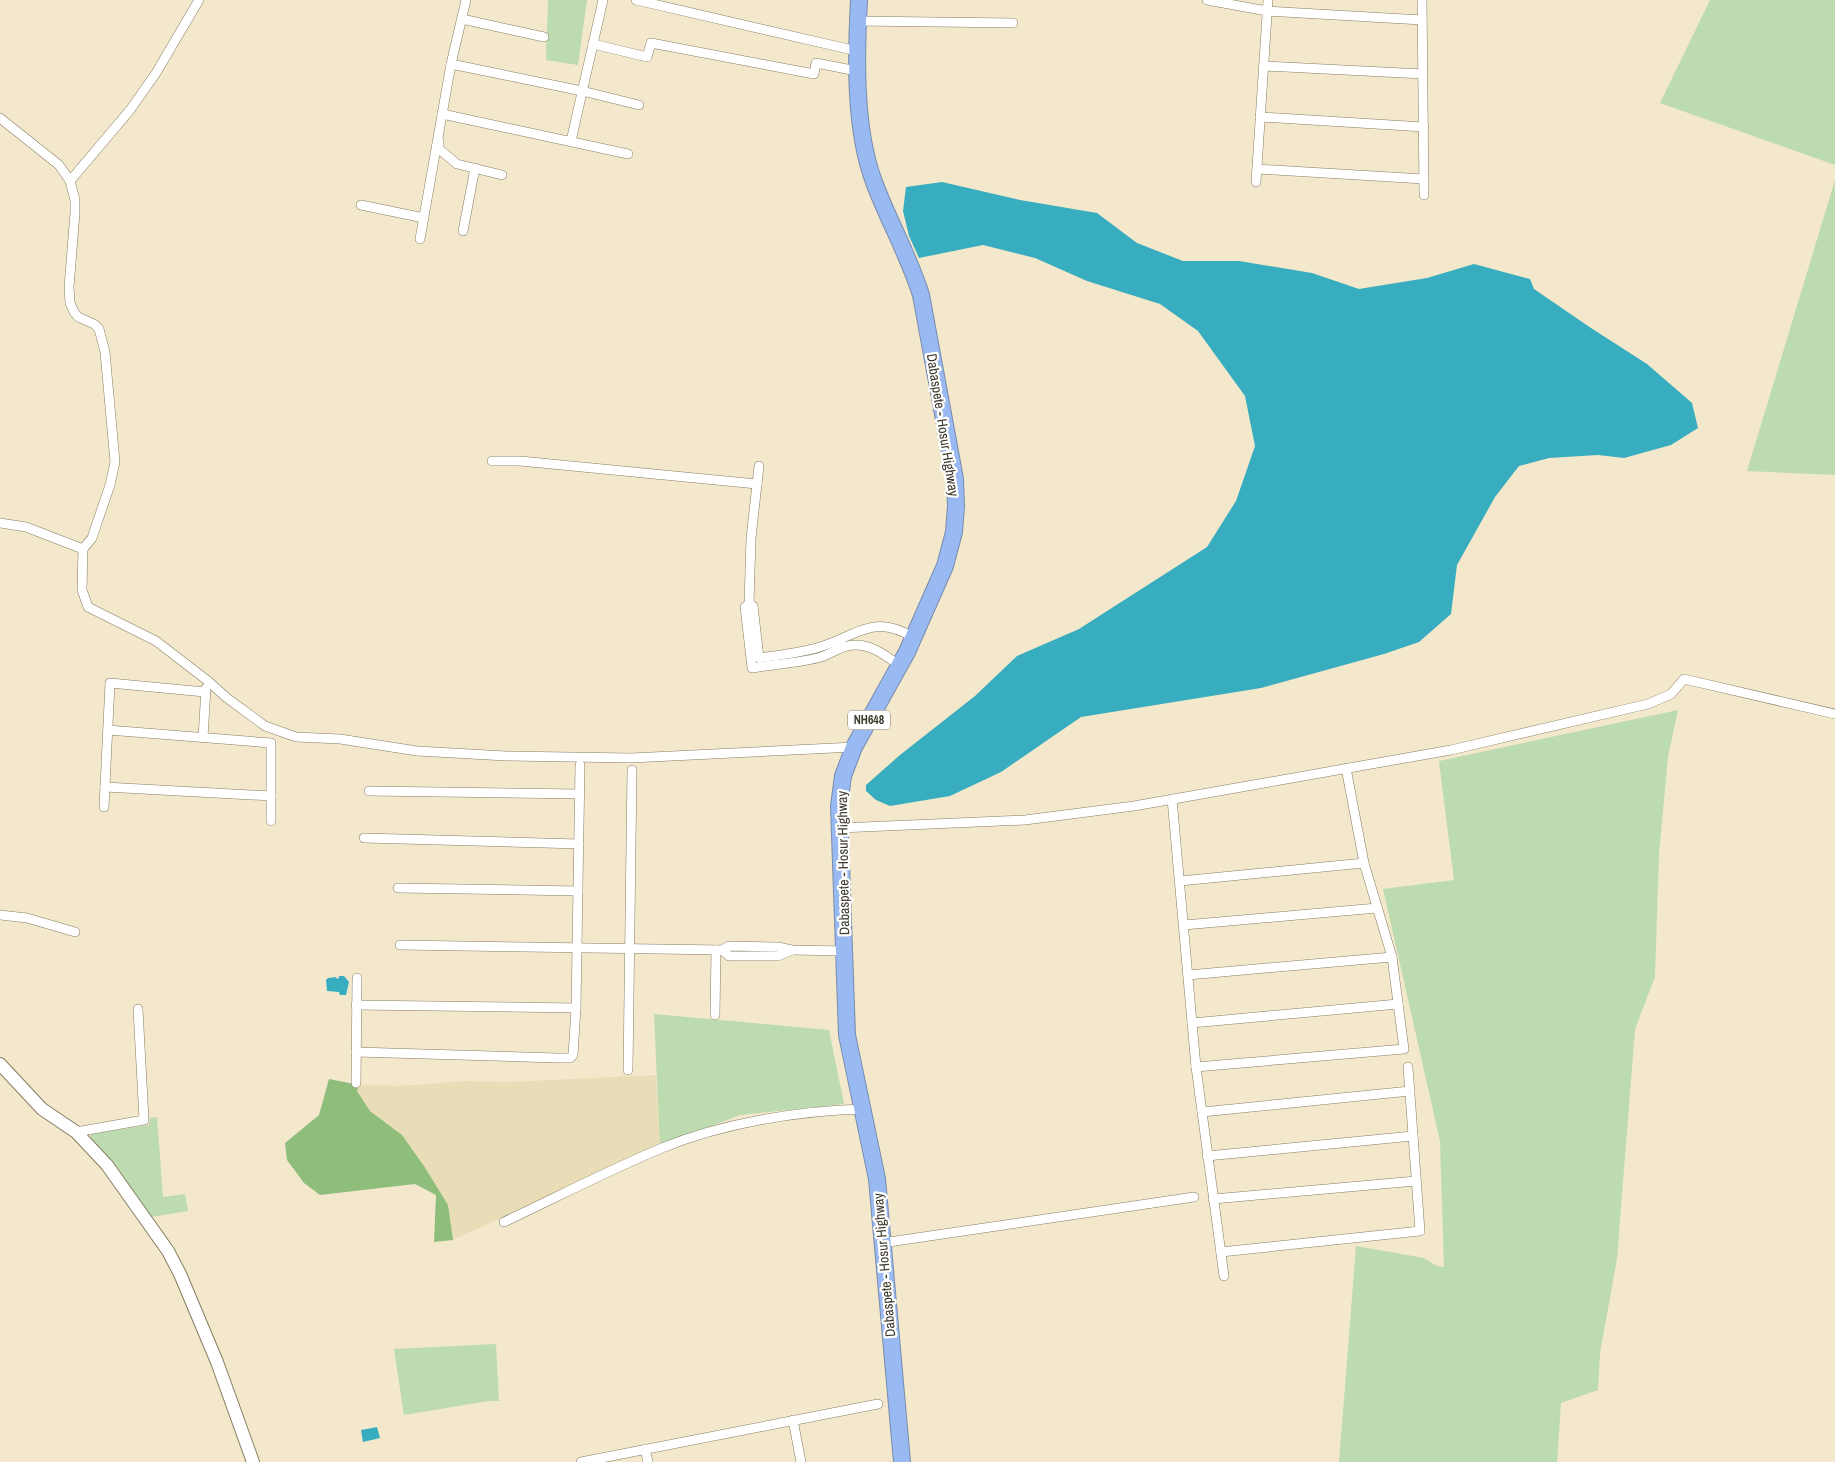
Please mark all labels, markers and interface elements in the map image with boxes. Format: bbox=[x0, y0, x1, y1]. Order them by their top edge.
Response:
street label: Dabaspete - Hosur Highway bbox=[923, 352, 963, 498]
road number: NH648 bbox=[848, 710, 890, 730]
street label: Dabaspete - Hosur Highway bbox=[833, 790, 853, 935]
street label: Dabaspete - Hosur Highway bbox=[869, 1192, 899, 1338]

